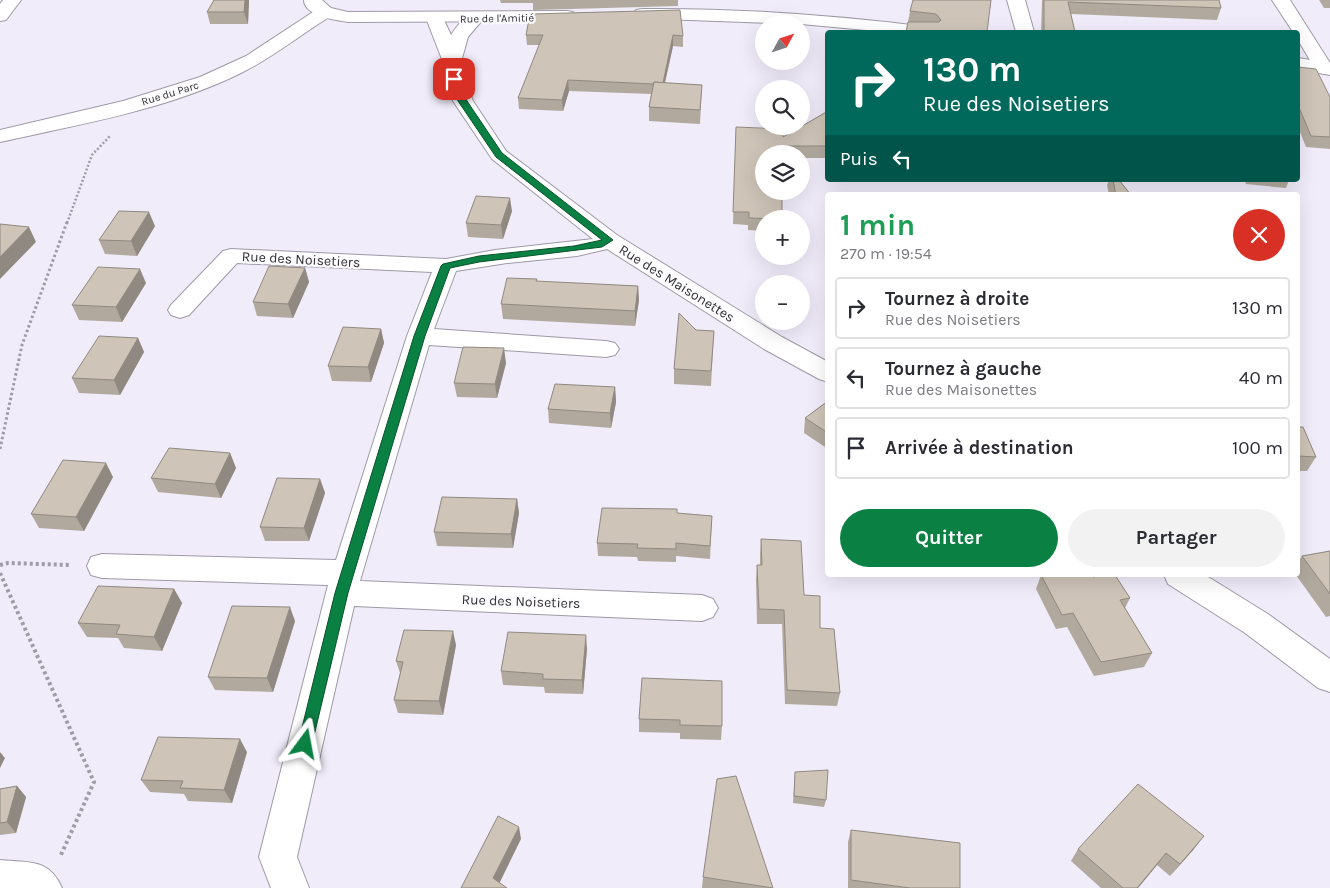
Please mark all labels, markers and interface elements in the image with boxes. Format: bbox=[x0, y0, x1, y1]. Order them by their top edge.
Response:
street label: Rue de l'Amitié bbox=[460, 11, 534, 26]
north arrow bbox=[755, 15, 810, 70]
map controls bbox=[755, 15, 810, 330]
text: 130 m bbox=[923, 49, 1021, 90]
icon: right bbox=[840, 50, 905, 115]
pin bbox=[433, 58, 475, 100]
icon: arrive bbox=[440, 65, 468, 93]
street label: Rue du Parc bbox=[140, 79, 201, 108]
button: search bbox=[755, 80, 810, 135]
text: Rue des Noisetiers bbox=[923, 91, 1110, 117]
button: layers bbox=[755, 145, 810, 200]
icon: left bbox=[888, 145, 916, 173]
text: Puis bbox=[840, 148, 878, 170]
text: 1 min bbox=[840, 207, 915, 243]
button: close bbox=[1233, 209, 1285, 261]
button: + bbox=[755, 210, 810, 265]
street label: Rue des Maisonettes bbox=[616, 241, 738, 326]
text: 270 m · 19:54 bbox=[840, 244, 932, 263]
street label: Rue des Noisetiers bbox=[241, 248, 361, 271]
button: − bbox=[755, 275, 810, 330]
text: Tournez à droite bbox=[885, 288, 1029, 310]
icon: right bbox=[842, 294, 870, 322]
text: 130 m bbox=[1232, 297, 1283, 319]
text: Rue des Noisetiers bbox=[885, 310, 1021, 329]
text: Tournez à gauche bbox=[885, 358, 1042, 380]
icon: left bbox=[842, 364, 870, 392]
text: 40 m bbox=[1239, 367, 1283, 389]
text: Rue des Maisonettes bbox=[885, 380, 1037, 399]
icon: arrive bbox=[842, 434, 870, 462]
text: Arrivée à destination bbox=[885, 437, 1074, 459]
text: 100 m bbox=[1232, 437, 1283, 459]
button: Quitter bbox=[840, 509, 1058, 567]
button: Partager bbox=[1068, 509, 1285, 567]
street label: Rue des Noisetiers bbox=[461, 591, 581, 612]
position arrow bbox=[278, 717, 330, 769]

